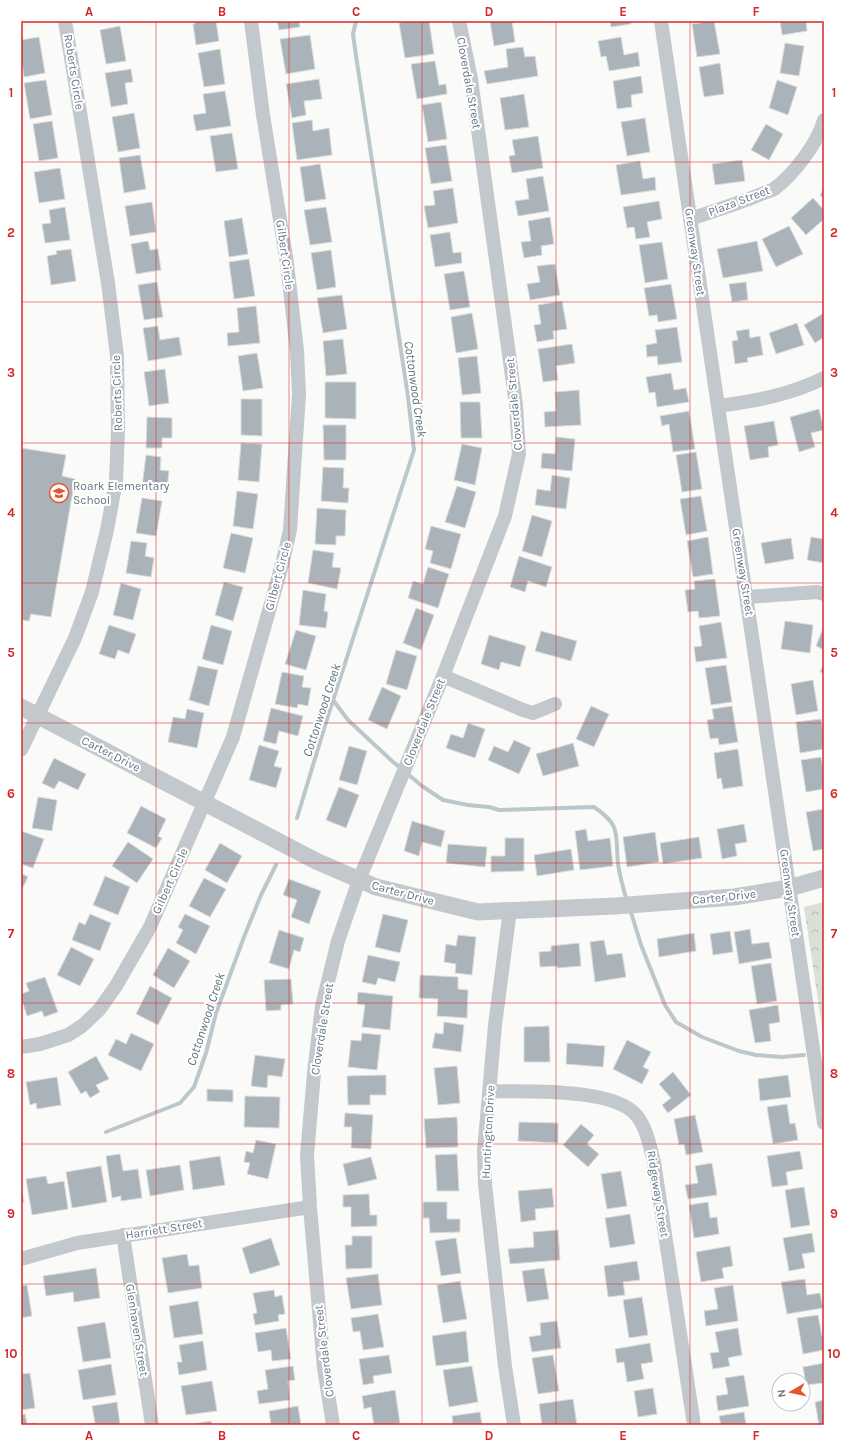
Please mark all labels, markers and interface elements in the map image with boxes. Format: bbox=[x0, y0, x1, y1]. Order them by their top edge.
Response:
text: A bbox=[85, 4, 93, 19]
text: B bbox=[218, 4, 226, 19]
text: C bbox=[352, 4, 360, 19]
text: D bbox=[485, 4, 494, 19]
text: E bbox=[619, 4, 627, 19]
text: F bbox=[752, 4, 760, 19]
street label: Roberts Circle bbox=[61, 33, 87, 111]
street label: Cloverdale Street bbox=[454, 36, 484, 130]
text: 1 bbox=[9, 85, 13, 100]
text: 1 bbox=[832, 85, 836, 100]
street label: Plaza Street bbox=[706, 183, 772, 219]
street label: Greenway Street bbox=[682, 207, 708, 297]
street label: Gilbert Circle bbox=[273, 219, 297, 291]
text: 2 bbox=[7, 225, 15, 240]
text: 2 bbox=[830, 225, 838, 240]
water label: Cottonwood Creek bbox=[401, 340, 430, 439]
street label: Roberts Circle bbox=[109, 355, 125, 431]
street label: Cloverdale Street bbox=[503, 357, 525, 451]
text: 3 bbox=[7, 365, 15, 380]
text: 3 bbox=[830, 365, 838, 380]
place label: Roark Elementary School bbox=[73, 479, 170, 507]
school or university icon: Roark Elementary School bbox=[48, 482, 70, 504]
text: 4 bbox=[7, 505, 15, 520]
text: 4 bbox=[830, 505, 838, 520]
street label: Greenway Street bbox=[729, 527, 757, 617]
street label: Gilbert Circle bbox=[262, 540, 294, 612]
text: 5 bbox=[7, 645, 15, 660]
text: 5 bbox=[830, 645, 838, 660]
water label: Cottonwood Creek bbox=[299, 661, 344, 759]
street label: Cloverdale Street bbox=[400, 676, 448, 768]
street label: Carter Drive bbox=[79, 733, 143, 775]
text: 6 bbox=[7, 786, 15, 801]
text: 6 bbox=[830, 786, 838, 801]
street label: Gilbert Circle bbox=[149, 846, 191, 916]
street label: Greenway Street bbox=[777, 848, 803, 938]
street label: Carter Drive bbox=[370, 878, 436, 908]
street label: Carter Drive bbox=[691, 887, 757, 907]
text: 7 bbox=[8, 926, 15, 941]
text: 7 bbox=[831, 926, 838, 941]
water label: Cottonwood Creek bbox=[183, 970, 228, 1068]
street label: Cloverdale Street bbox=[308, 982, 336, 1076]
text: 8 bbox=[7, 1066, 15, 1081]
text: 8 bbox=[830, 1066, 838, 1081]
street label: Huntington Drive bbox=[479, 1085, 497, 1179]
street label: Ridgeway Street bbox=[644, 1150, 672, 1239]
text: 9 bbox=[7, 1206, 15, 1221]
text: 9 bbox=[830, 1206, 838, 1221]
street label: Harriett Street bbox=[124, 1216, 204, 1242]
street label: Glenhaven Street bbox=[123, 1283, 151, 1378]
street label: Cloverdale Street bbox=[311, 1304, 337, 1398]
text: 10 bbox=[5, 1346, 17, 1361]
text: 10 bbox=[828, 1346, 840, 1361]
north arrow bbox=[771, 1372, 811, 1412]
text: N bbox=[775, 1389, 789, 1398]
text: A bbox=[85, 1428, 93, 1443]
text: B bbox=[218, 1428, 226, 1443]
text: C bbox=[352, 1428, 360, 1443]
text: D bbox=[485, 1428, 494, 1443]
text: E bbox=[619, 1428, 627, 1443]
text: F bbox=[752, 1428, 760, 1443]

